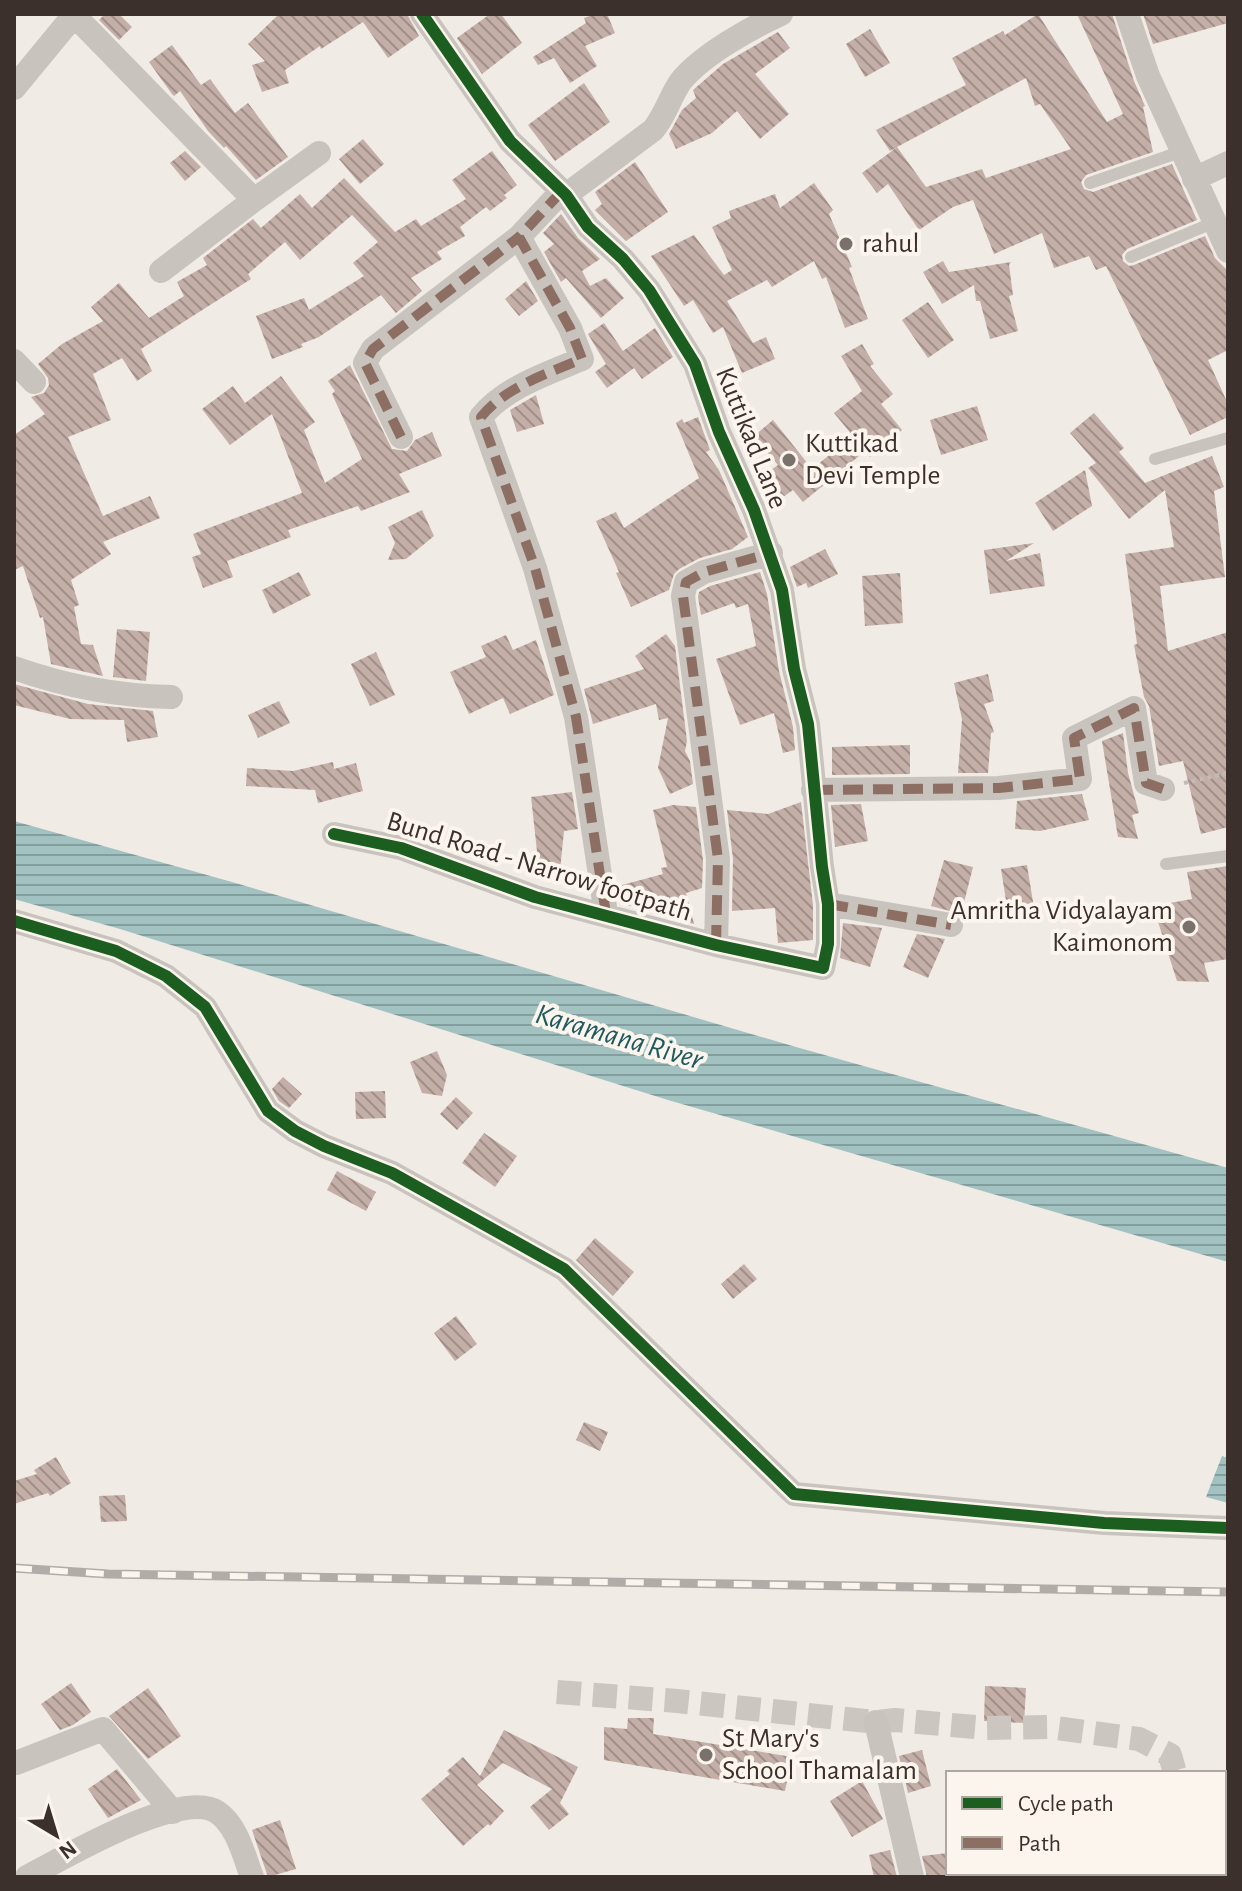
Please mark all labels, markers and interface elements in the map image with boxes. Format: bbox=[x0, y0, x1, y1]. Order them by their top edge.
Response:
place label: rahul bbox=[862, 230, 919, 258]
marker: rahul bbox=[837, 235, 855, 253]
street label: Kuttikad Lane bbox=[710, 363, 792, 513]
place label: Kuttikad Devi Temple bbox=[805, 430, 941, 490]
marker: Kuttikad Devi Temple bbox=[780, 451, 798, 469]
street label: Bund Road - Narrow footpath bbox=[383, 807, 695, 927]
place label: Amritha Vidyalayam Kaimonom bbox=[951, 897, 1173, 957]
marker: Amritha Vidyalayam Kaimonom bbox=[1180, 918, 1198, 936]
water label: Karamana River bbox=[532, 999, 707, 1076]
place label: St Mary's School Thamalam bbox=[722, 1725, 917, 1785]
marker: St Mary's School Thamalam bbox=[697, 1746, 715, 1764]
legend bbox=[946, 1771, 1226, 1875]
text: Cycle path bbox=[1018, 1792, 1114, 1816]
north arrow bbox=[16, 1795, 96, 1875]
text: Path bbox=[1018, 1832, 1061, 1856]
text: N bbox=[55, 1837, 80, 1863]

